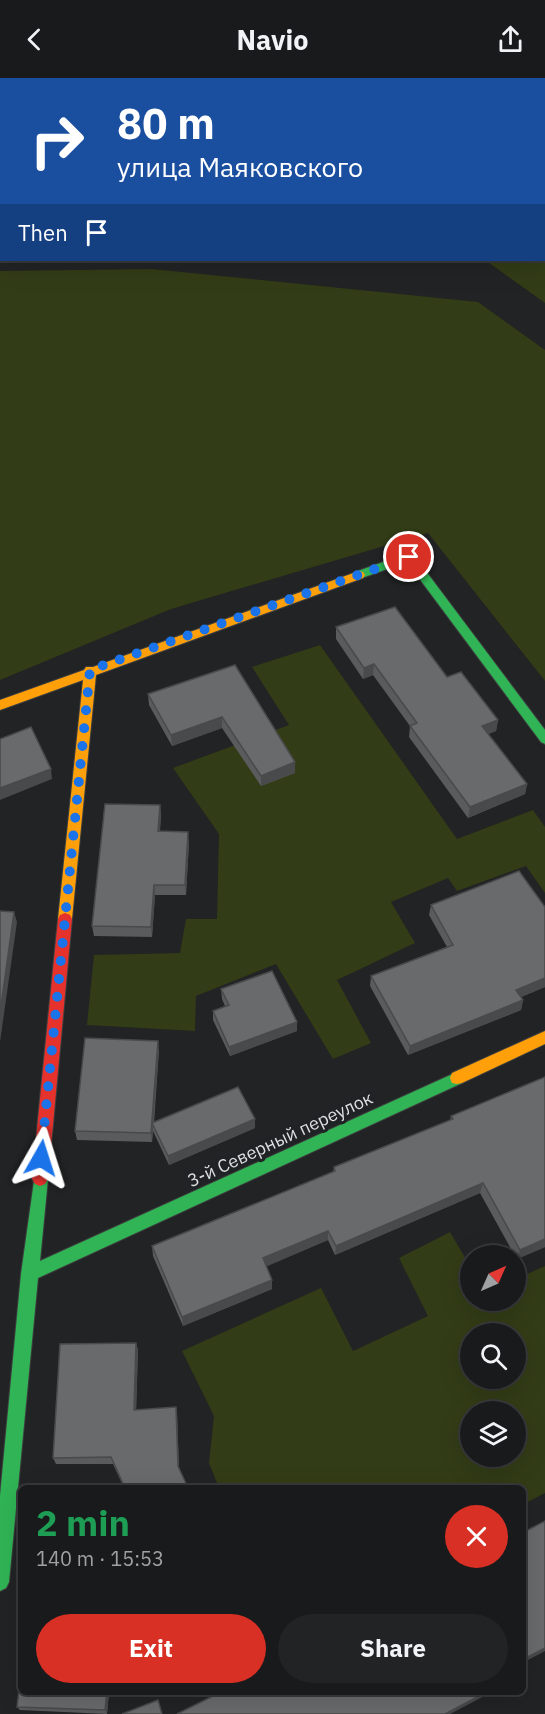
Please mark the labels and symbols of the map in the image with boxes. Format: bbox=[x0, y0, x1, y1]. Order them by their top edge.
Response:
pin bbox=[383, 531, 434, 582]
street label: 3-й Северный переулок bbox=[184, 1086, 376, 1192]
position arrow bbox=[9, 1126, 73, 1190]
north arrow bbox=[460, 1245, 526, 1311]

